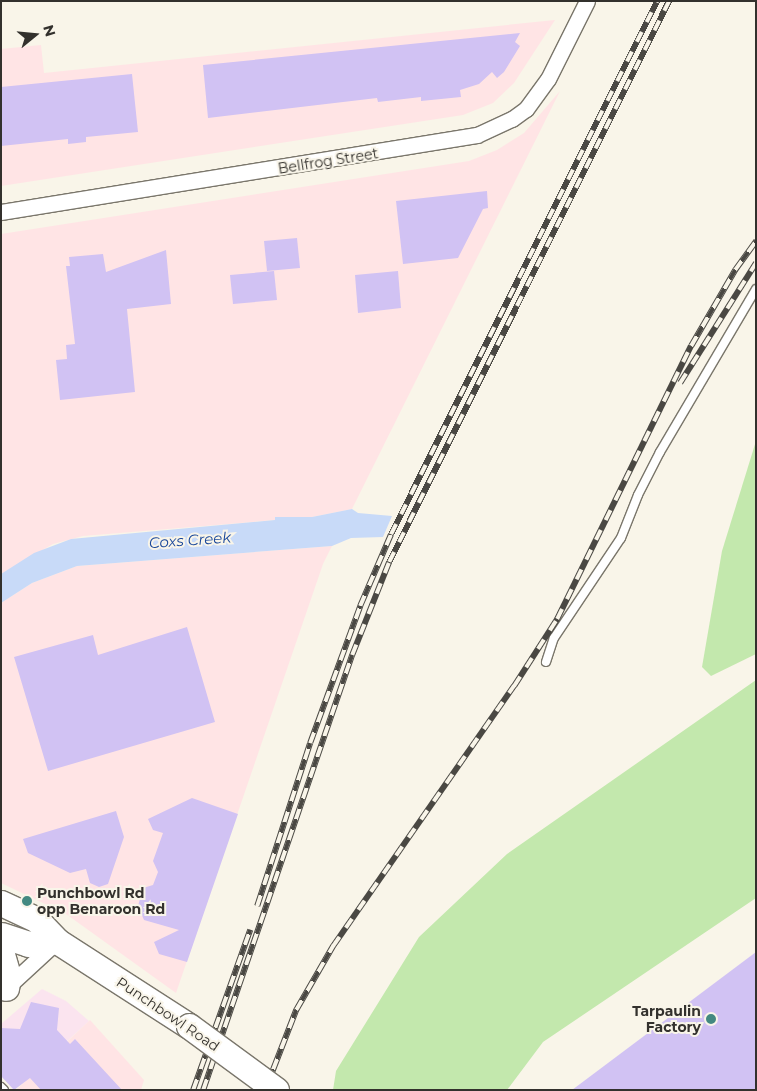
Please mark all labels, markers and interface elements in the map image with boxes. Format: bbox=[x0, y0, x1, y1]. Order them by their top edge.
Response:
north arrow bbox=[10, 10, 60, 60]
text: N bbox=[39, 23, 60, 39]
street label: Bellfrog Street bbox=[277, 145, 379, 177]
water label: Coxs Creek bbox=[148, 528, 232, 552]
place label: Punchbowl Rd opp Benaroon Rd bbox=[37, 885, 165, 918]
marker: Punchbowl Rd opp Benaroon Rd bbox=[21, 895, 33, 907]
street label: Punchbowl Road bbox=[113, 973, 223, 1055]
place label: Tarpaulin Factory bbox=[632, 1003, 701, 1036]
marker: Tarpaulin Factory bbox=[705, 1013, 717, 1025]

